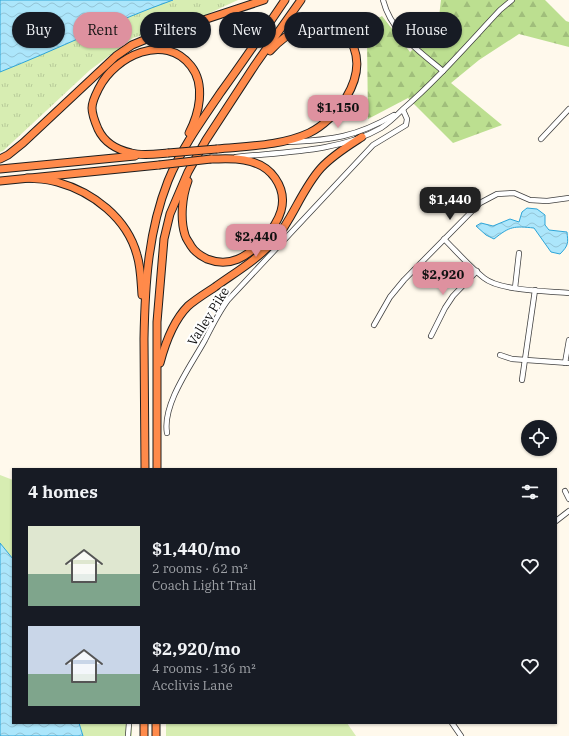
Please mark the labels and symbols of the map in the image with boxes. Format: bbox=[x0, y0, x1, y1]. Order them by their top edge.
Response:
pin: $1,150 bbox=[305, 95, 371, 129]
pin: $1,440 bbox=[417, 187, 483, 221]
pin: $2,440 bbox=[223, 224, 289, 258]
pin: $2,920 bbox=[410, 262, 476, 296]
street label: Valley Pike bbox=[184, 284, 233, 349]

